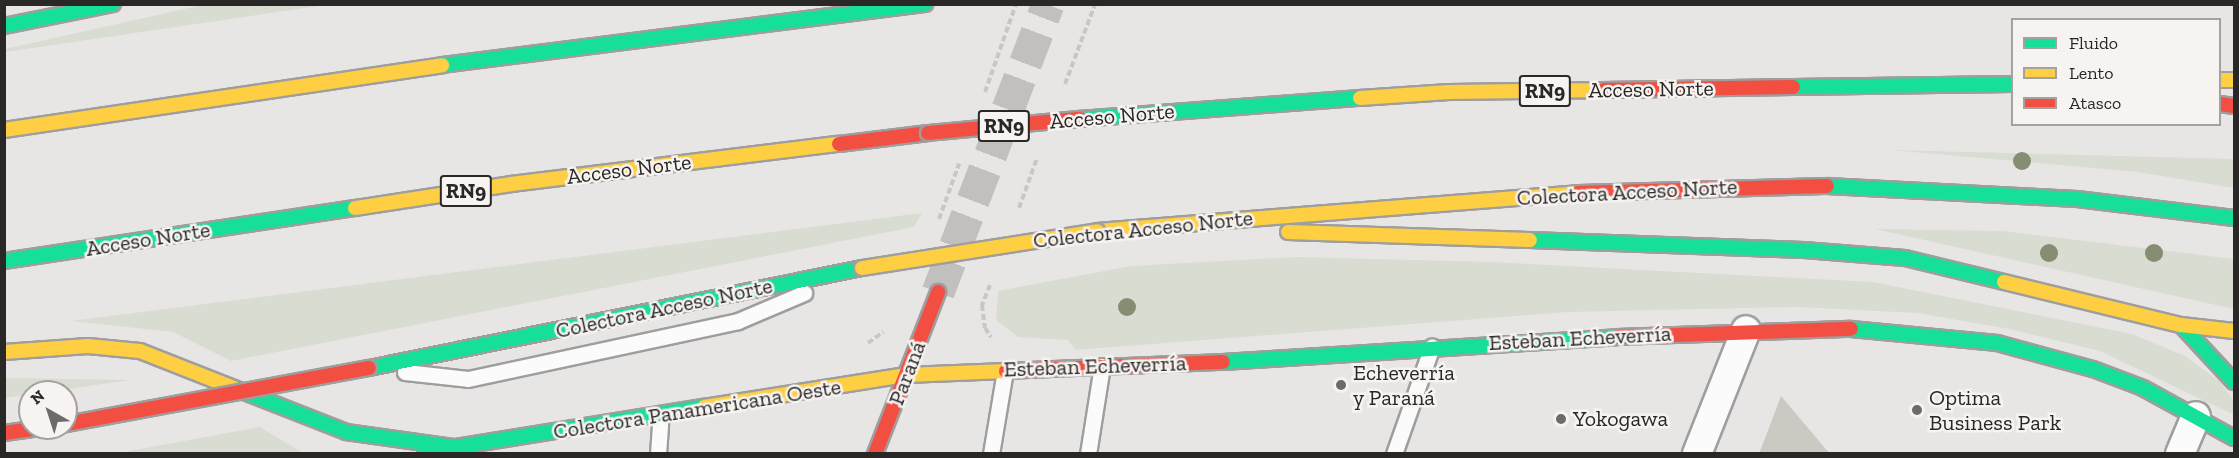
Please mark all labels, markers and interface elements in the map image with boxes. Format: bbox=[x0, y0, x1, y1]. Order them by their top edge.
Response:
legend bbox=[2011, 18, 2221, 126]
text: Fluido bbox=[2069, 32, 2118, 54]
text: Lento bbox=[2069, 62, 2114, 84]
road number: RN9 bbox=[1518, 73, 1572, 109]
street label: Acceso Norte bbox=[1588, 75, 1714, 103]
text: Atasco bbox=[2069, 92, 2121, 114]
street label: Acceso Norte bbox=[1048, 97, 1176, 135]
road number: RN9 bbox=[977, 108, 1031, 144]
street label: Acceso Norte bbox=[565, 148, 693, 190]
road number: RN9 bbox=[439, 173, 493, 209]
street label: Colectora Acceso Norte bbox=[1516, 173, 1738, 211]
street label: Colectora Acceso Norte bbox=[1031, 204, 1255, 254]
street label: Acceso Norte bbox=[84, 216, 212, 262]
street label: Colectora Acceso Norte bbox=[553, 272, 775, 344]
street label: Esteban Echeverría bbox=[1488, 320, 1672, 356]
street label: Paraná bbox=[883, 337, 931, 409]
street label: Esteban Echeverría bbox=[1003, 350, 1187, 382]
place label: Echeverría y Paraná bbox=[1353, 359, 1455, 410]
street label: Colectora Panamericana Oeste bbox=[551, 373, 843, 445]
marker: Echeverría y Paraná bbox=[1334, 378, 1348, 392]
north arrow bbox=[18, 380, 78, 440]
place label: Optima Business Park bbox=[1929, 384, 2061, 436]
text: N bbox=[27, 386, 48, 408]
marker: Optima Business Park bbox=[1910, 403, 1924, 417]
place label: Yokogawa bbox=[1573, 406, 1668, 432]
marker: Yokogawa bbox=[1554, 412, 1568, 426]

